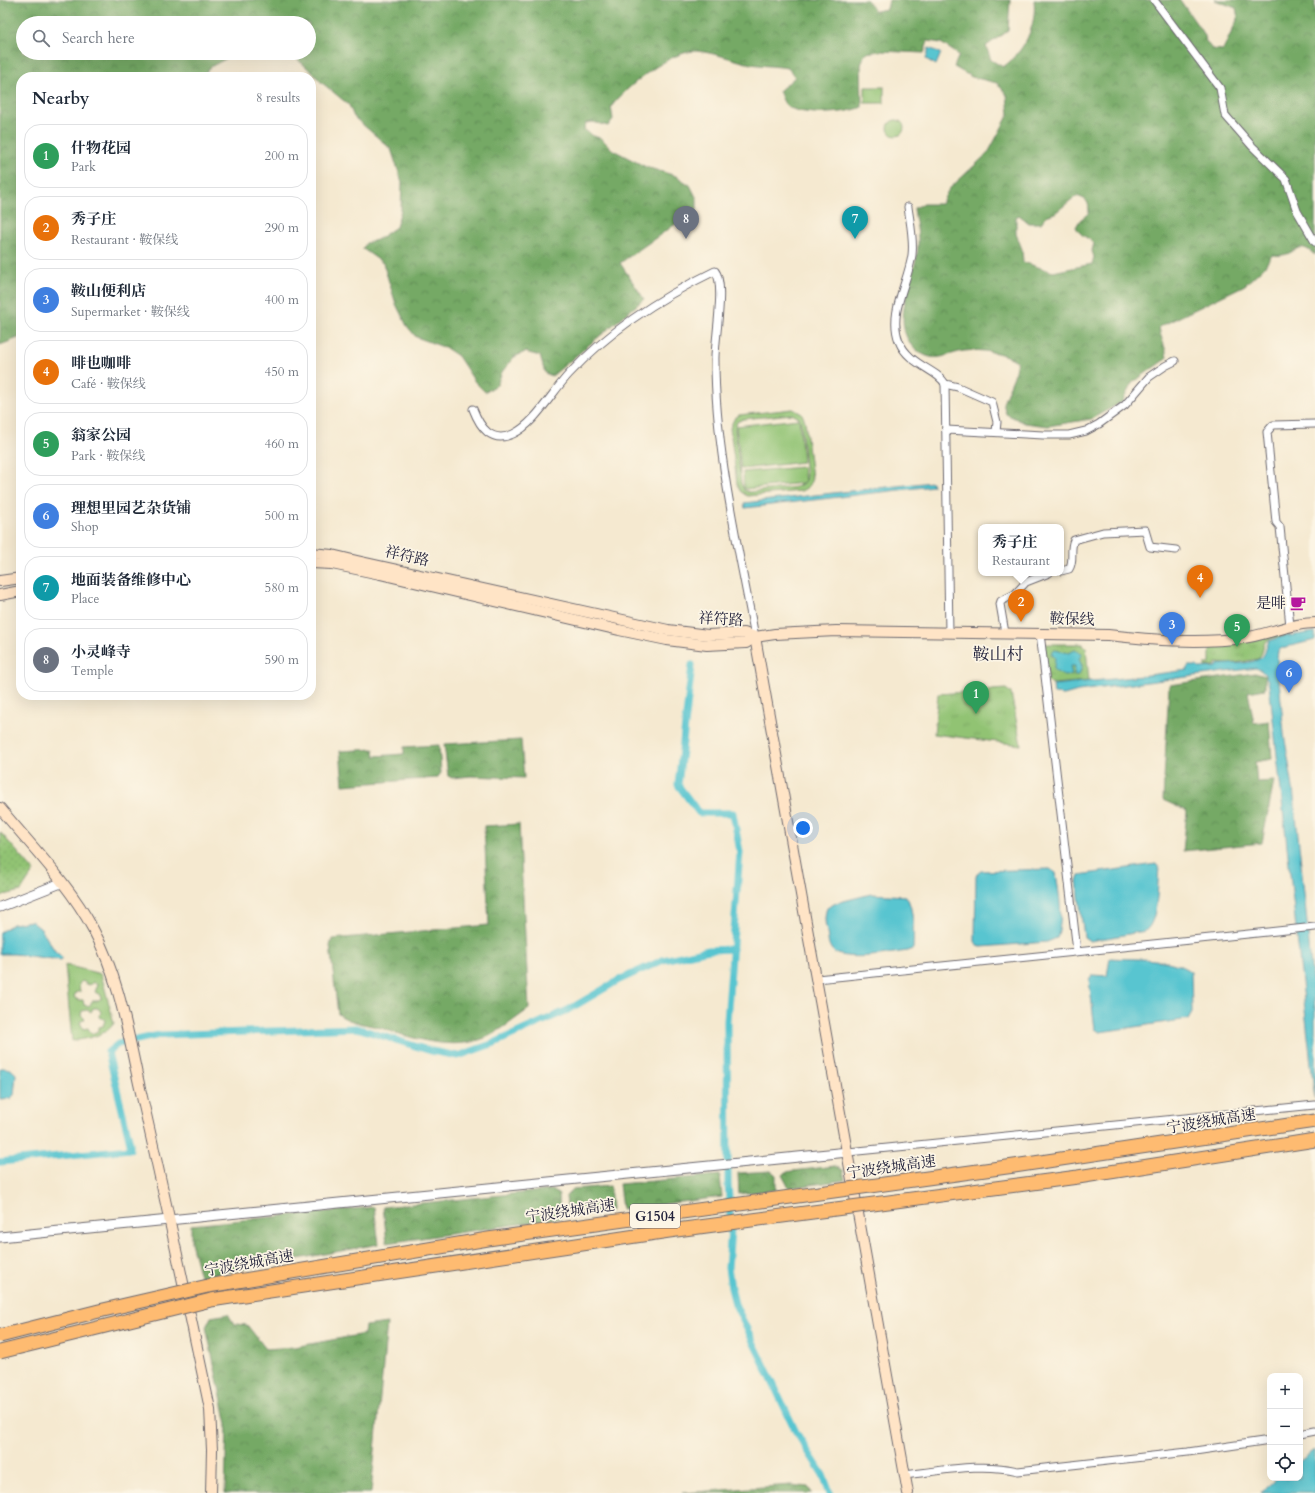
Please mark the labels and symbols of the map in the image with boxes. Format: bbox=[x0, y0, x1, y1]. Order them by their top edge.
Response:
pin: 8 bbox=[673, 206, 699, 239]
pin: 7 bbox=[842, 206, 868, 239]
street label: 祥符路 bbox=[383, 541, 431, 571]
pin: 4 bbox=[1187, 565, 1213, 598]
pin: 2 bbox=[1008, 589, 1034, 622]
place label: 是啡 bbox=[1256, 593, 1286, 613]
cafe icon: 是啡 bbox=[1289, 594, 1307, 612]
street label: 祥符路 bbox=[698, 608, 744, 630]
street label: 鞍保线 bbox=[1049, 609, 1095, 629]
pin: 3 bbox=[1159, 612, 1185, 645]
pin: 5 bbox=[1224, 614, 1250, 647]
district label: 鞍山村 bbox=[973, 643, 1024, 666]
pin: 6 bbox=[1276, 660, 1302, 693]
pin: 1 bbox=[963, 681, 989, 714]
your location bbox=[793, 818, 813, 838]
street label: 宁波绕城高速 bbox=[1165, 1104, 1257, 1138]
street label: 宁波绕城高速 bbox=[845, 1151, 937, 1183]
street label: 宁波绕城高速 bbox=[524, 1195, 616, 1227]
road number: G1504 bbox=[630, 1204, 680, 1228]
street label: 宁波绕城高速 bbox=[203, 1245, 295, 1281]

